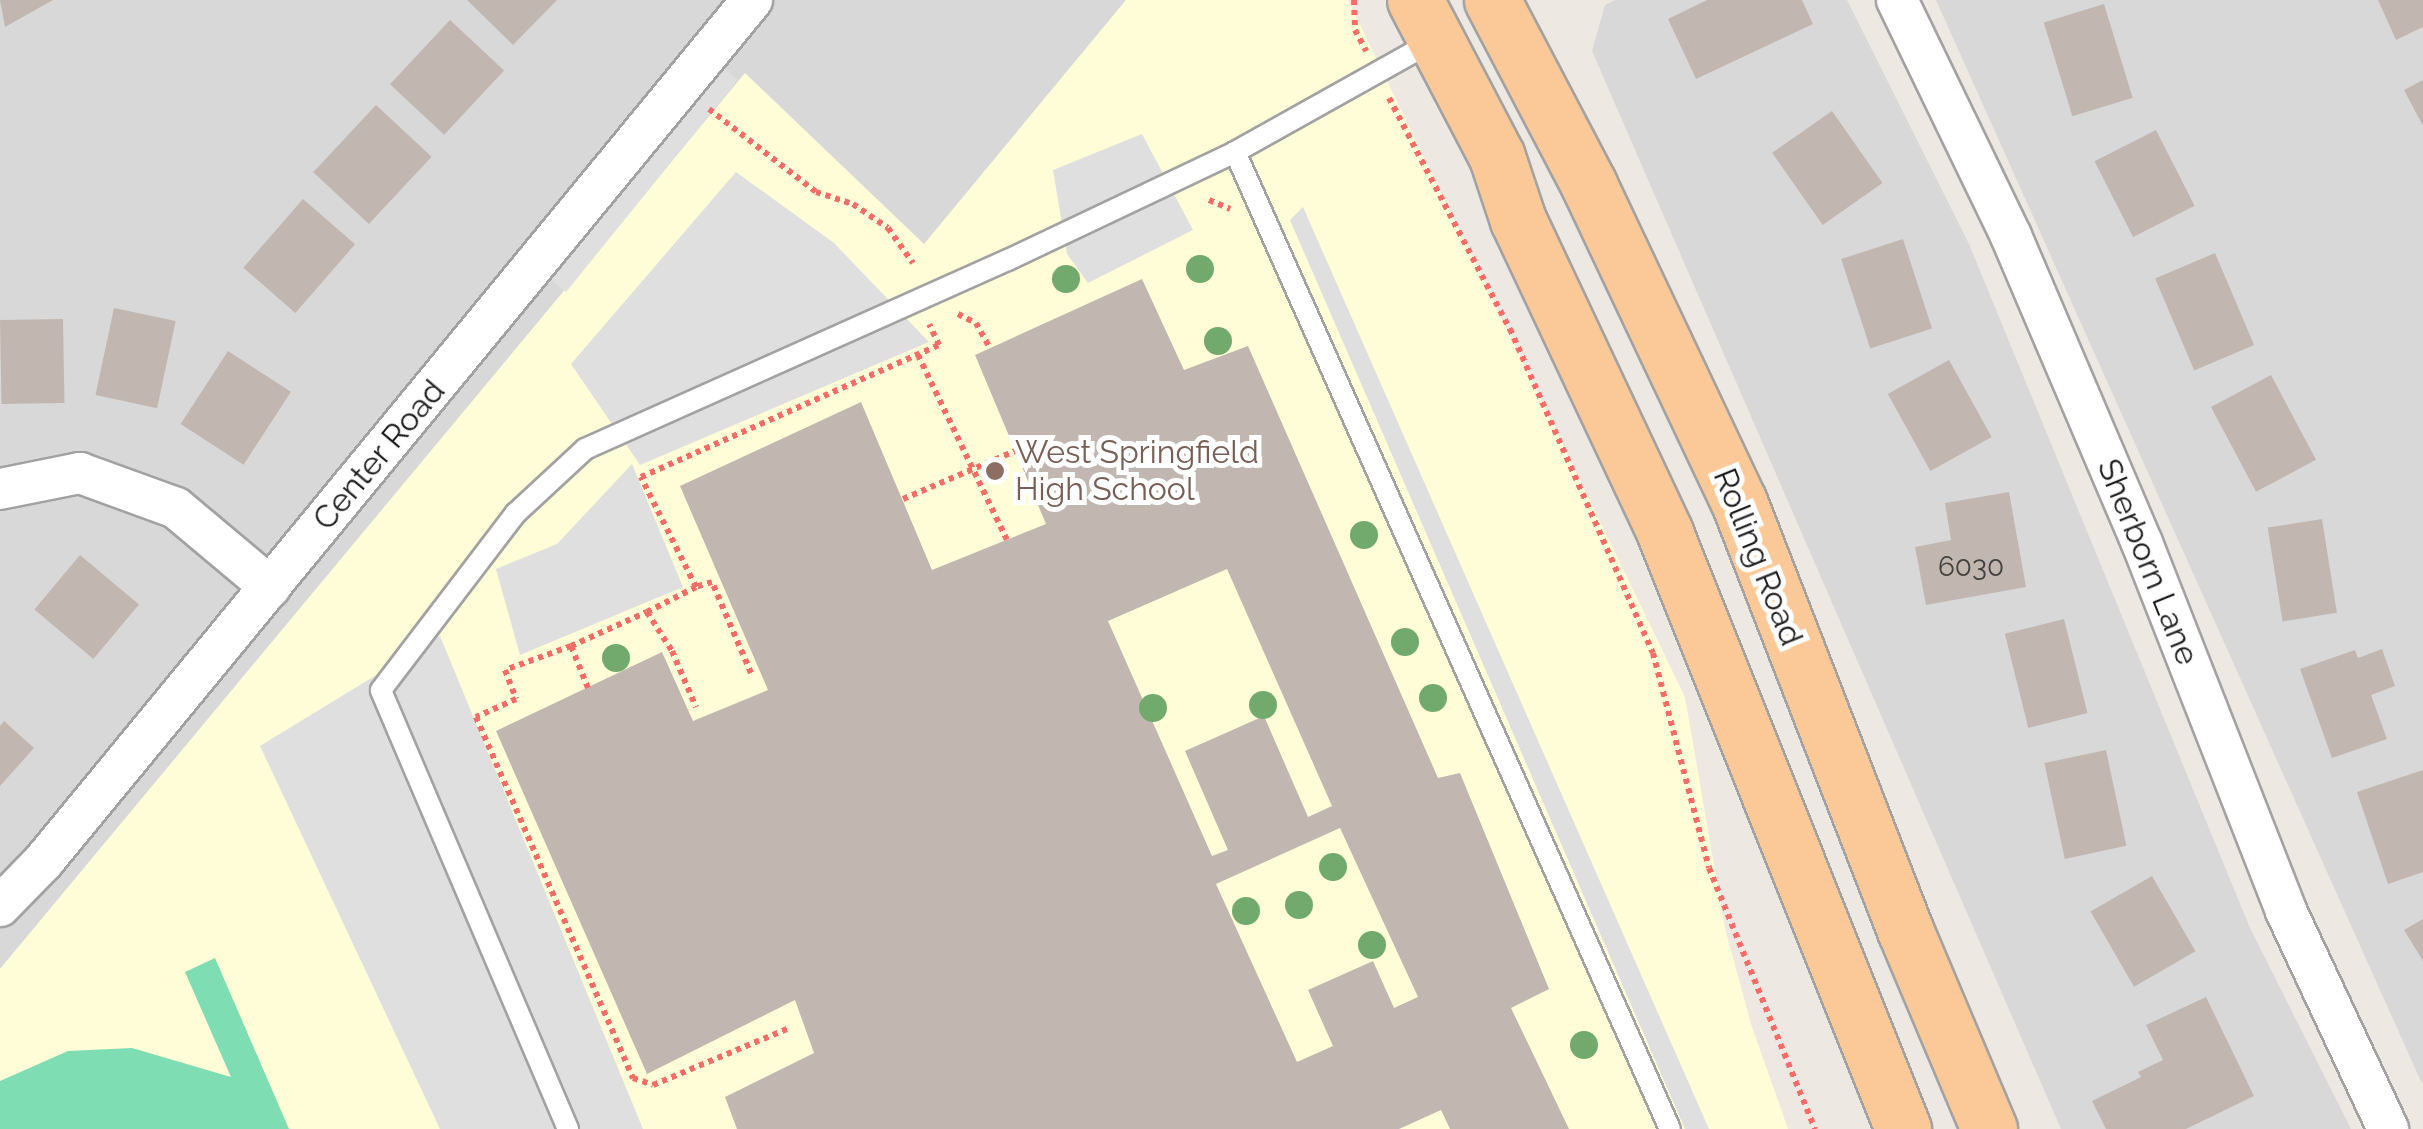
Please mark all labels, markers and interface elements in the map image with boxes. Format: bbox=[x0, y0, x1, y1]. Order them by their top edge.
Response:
street label: Center Road bbox=[305, 372, 453, 538]
place label: West Springfield High School bbox=[1015, 434, 1259, 509]
street label: Sherborn Lane bbox=[2089, 454, 2207, 670]
marker: West Springfield High School bbox=[984, 460, 1006, 482]
street label: Rolling Road bbox=[1705, 463, 1811, 651]
house number: 6030 bbox=[1938, 550, 2004, 584]

